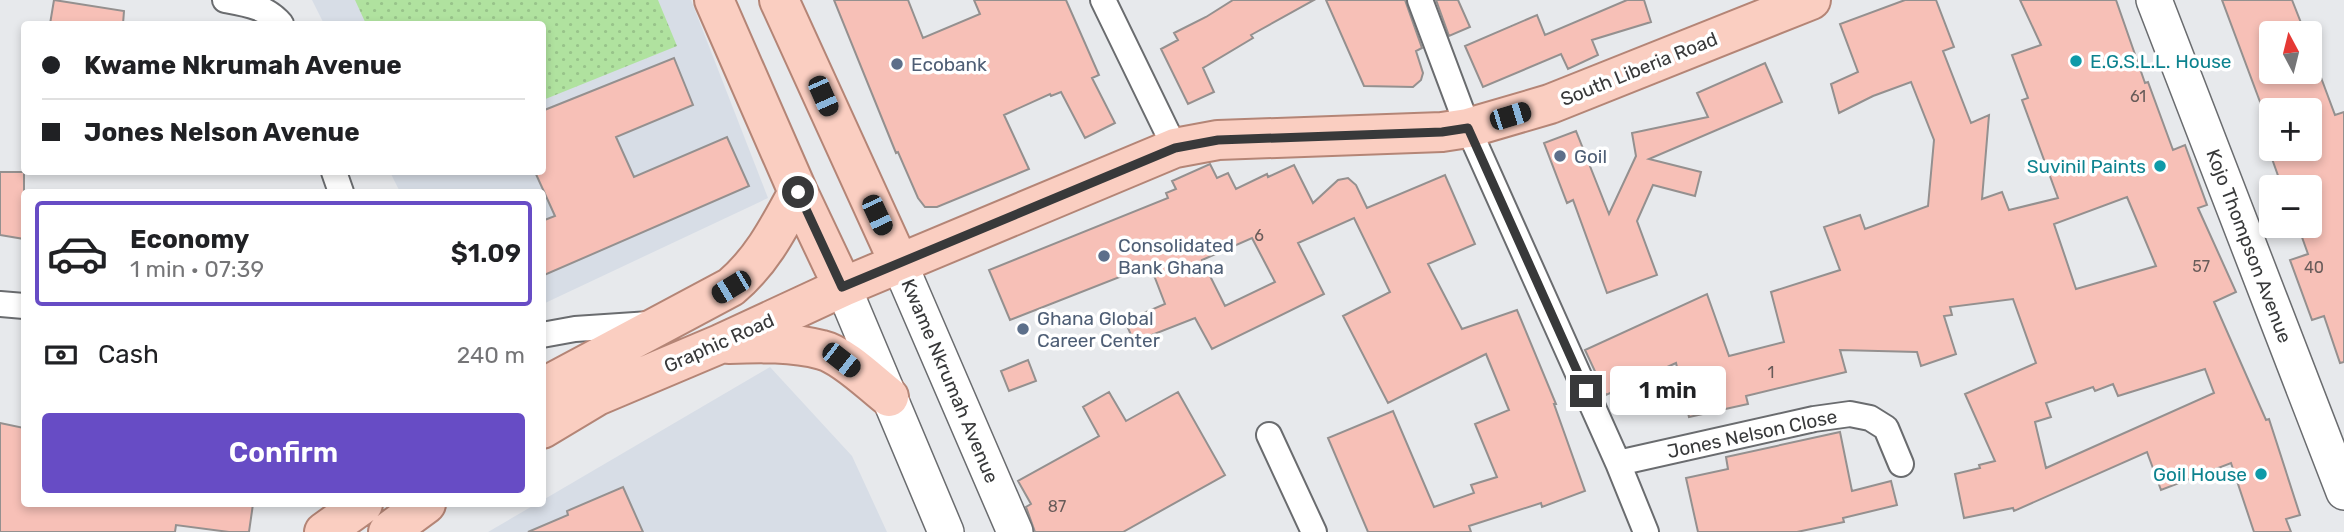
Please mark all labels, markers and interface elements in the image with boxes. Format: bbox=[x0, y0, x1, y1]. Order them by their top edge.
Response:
north arrow bbox=[2259, 21, 2322, 84]
map controls bbox=[2259, 21, 2322, 238]
street label: South Liberia Road bbox=[1557, 27, 1721, 111]
text: Kwame Nkrumah Avenue bbox=[84, 50, 402, 81]
place label: E.G.S.L.L. House bbox=[2090, 50, 2232, 73]
place label: Ecobank bbox=[911, 53, 987, 76]
marker: E.G.S.L.L. House bbox=[2068, 53, 2084, 69]
marker: Ecobank bbox=[889, 56, 905, 72]
car bbox=[805, 73, 842, 119]
house number: 61 bbox=[2130, 87, 2146, 106]
button: + bbox=[2259, 98, 2322, 161]
car bbox=[1487, 100, 1534, 132]
text: Jones Nelson Avenue bbox=[84, 117, 360, 148]
place label: Goil bbox=[1574, 145, 1607, 168]
street label: Kojo Thompson Avenue bbox=[2201, 146, 2297, 346]
marker: Goil bbox=[1552, 148, 1568, 164]
place label: Suvinil Paints bbox=[2027, 155, 2146, 178]
marker: Suvinil Paints bbox=[2152, 158, 2168, 174]
button: − bbox=[2259, 175, 2322, 238]
route start bbox=[782, 176, 814, 208]
car bbox=[859, 192, 896, 238]
icon: car bbox=[46, 222, 109, 285]
text: Economy bbox=[130, 224, 249, 255]
house number: 6 bbox=[1254, 226, 1264, 245]
place label: Consolidated Bank Ghana bbox=[1118, 234, 1234, 279]
text: $1.09 bbox=[451, 238, 521, 269]
marker: Consolidated Bank Ghana bbox=[1096, 248, 1112, 264]
text: 1 min · 07:39 bbox=[130, 255, 264, 283]
house number: 57 bbox=[2192, 257, 2210, 276]
house number: 40 bbox=[2304, 258, 2324, 277]
car bbox=[708, 267, 755, 307]
street label: Kwame Nkrumah Avenue bbox=[897, 275, 1003, 487]
place label: Ghana Global Career Center bbox=[1037, 307, 1161, 352]
street label: Graphic Road bbox=[660, 308, 778, 378]
marker: Ghana Global Career Center bbox=[1015, 321, 1031, 337]
icon: cash bbox=[42, 336, 80, 374]
text: Cash bbox=[98, 339, 159, 370]
car bbox=[818, 339, 865, 381]
text: 240 m bbox=[457, 341, 525, 369]
house number: 1 bbox=[1768, 363, 1774, 382]
callout: 1 min bbox=[1610, 366, 1726, 416]
route end bbox=[1570, 375, 1602, 407]
text: 1 min bbox=[1639, 376, 1697, 404]
street label: Jones Nelson Close bbox=[1665, 405, 1839, 463]
button: Confirm bbox=[42, 413, 525, 493]
place label: Goil House bbox=[2153, 463, 2247, 486]
marker: Goil House bbox=[2253, 466, 2269, 482]
house number: 87 bbox=[1048, 497, 1066, 516]

